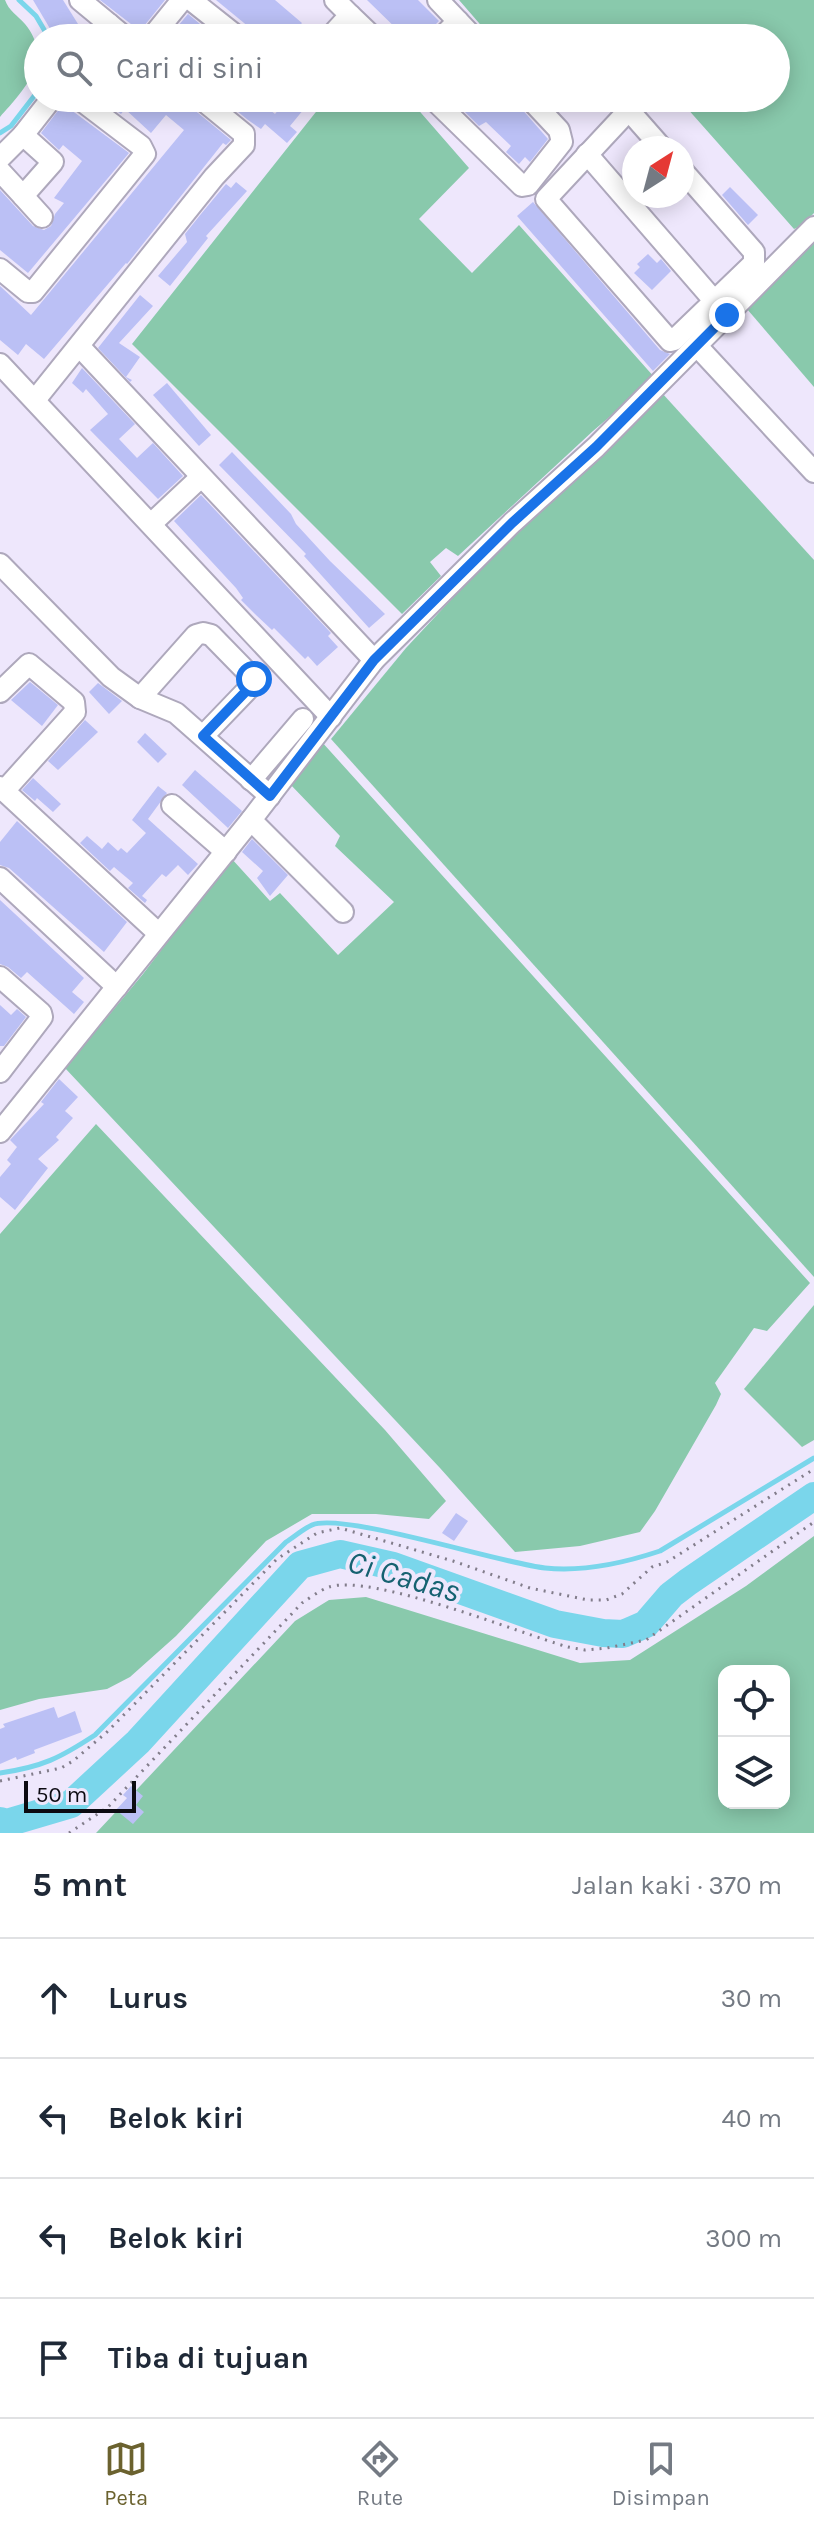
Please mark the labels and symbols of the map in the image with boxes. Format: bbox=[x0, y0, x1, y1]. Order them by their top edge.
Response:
north arrow bbox=[622, 136, 694, 208]
route end bbox=[709, 297, 745, 333]
route start bbox=[236, 661, 272, 697]
water label: Ci Cadas bbox=[343, 1543, 464, 1610]
scale bar bbox=[24, 1777, 136, 1813]

